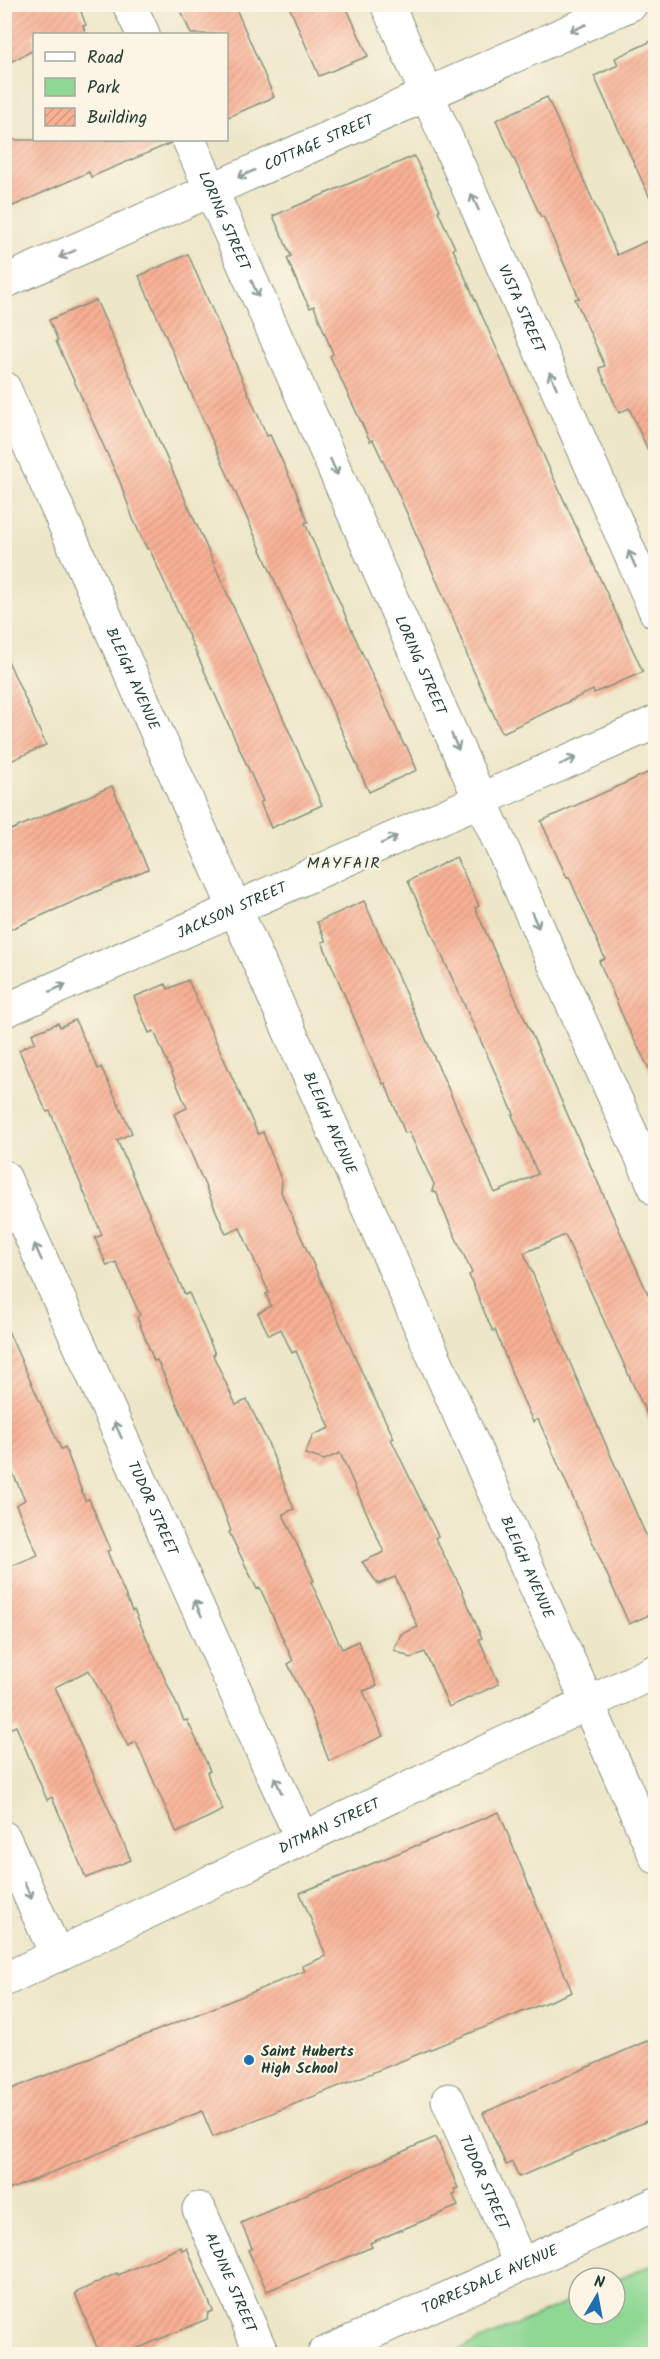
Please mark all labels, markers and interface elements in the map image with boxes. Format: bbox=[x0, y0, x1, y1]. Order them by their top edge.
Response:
one-way arrow bbox=[569, 23, 587, 34]
legend bbox=[33, 33, 228, 141]
text: Road bbox=[87, 44, 124, 73]
text: Park bbox=[87, 74, 120, 103]
text: Building bbox=[87, 104, 147, 133]
street label: COTTAGE STREET bbox=[260, 108, 379, 178]
street label: LORING STREET bbox=[191, 167, 257, 276]
one-way arrow bbox=[237, 169, 255, 180]
one-way arrow bbox=[468, 193, 480, 211]
one-way arrow bbox=[59, 248, 77, 260]
street label: VISTA STREET bbox=[491, 261, 552, 359]
one-way arrow bbox=[250, 279, 261, 298]
one-way arrow bbox=[547, 372, 558, 390]
one-way arrow bbox=[329, 458, 340, 476]
one-way arrow bbox=[626, 550, 637, 568]
street label: LORING STREET bbox=[387, 612, 453, 721]
street label: BLEIGH AVENUE bbox=[99, 624, 166, 735]
one-way arrow bbox=[450, 732, 461, 750]
one-way arrow bbox=[558, 754, 576, 766]
one-way arrow bbox=[380, 834, 398, 845]
district label: MAYFAIR bbox=[307, 851, 381, 876]
street label: JACKSON STREET bbox=[173, 875, 293, 946]
one-way arrow bbox=[530, 911, 541, 929]
one-way arrow bbox=[48, 982, 67, 993]
street label: BLEIGH AVENUE bbox=[296, 1068, 363, 1180]
one-way arrow bbox=[32, 1243, 43, 1261]
one-way arrow bbox=[112, 1421, 123, 1439]
street label: TUDOR STREET bbox=[120, 1457, 185, 1561]
street label: BLEIGH AVENUE bbox=[493, 1512, 560, 1624]
one-way arrow bbox=[192, 1599, 203, 1617]
one-way arrow bbox=[271, 1777, 283, 1795]
street label: DITMAN STREET bbox=[275, 1792, 386, 1861]
one-way arrow bbox=[23, 1882, 34, 1900]
place label: Saint Huberts High School bbox=[261, 2040, 354, 2081]
marker: Saint Huberts High School bbox=[242, 2053, 256, 2067]
street label: TUDOR STREET bbox=[452, 2132, 516, 2236]
street label: ALDINE STREET bbox=[198, 2229, 263, 2338]
street label: TORRESDALE AVENUE bbox=[418, 2238, 563, 2321]
north arrow bbox=[567, 2266, 627, 2326]
text: N bbox=[592, 2270, 606, 2296]

